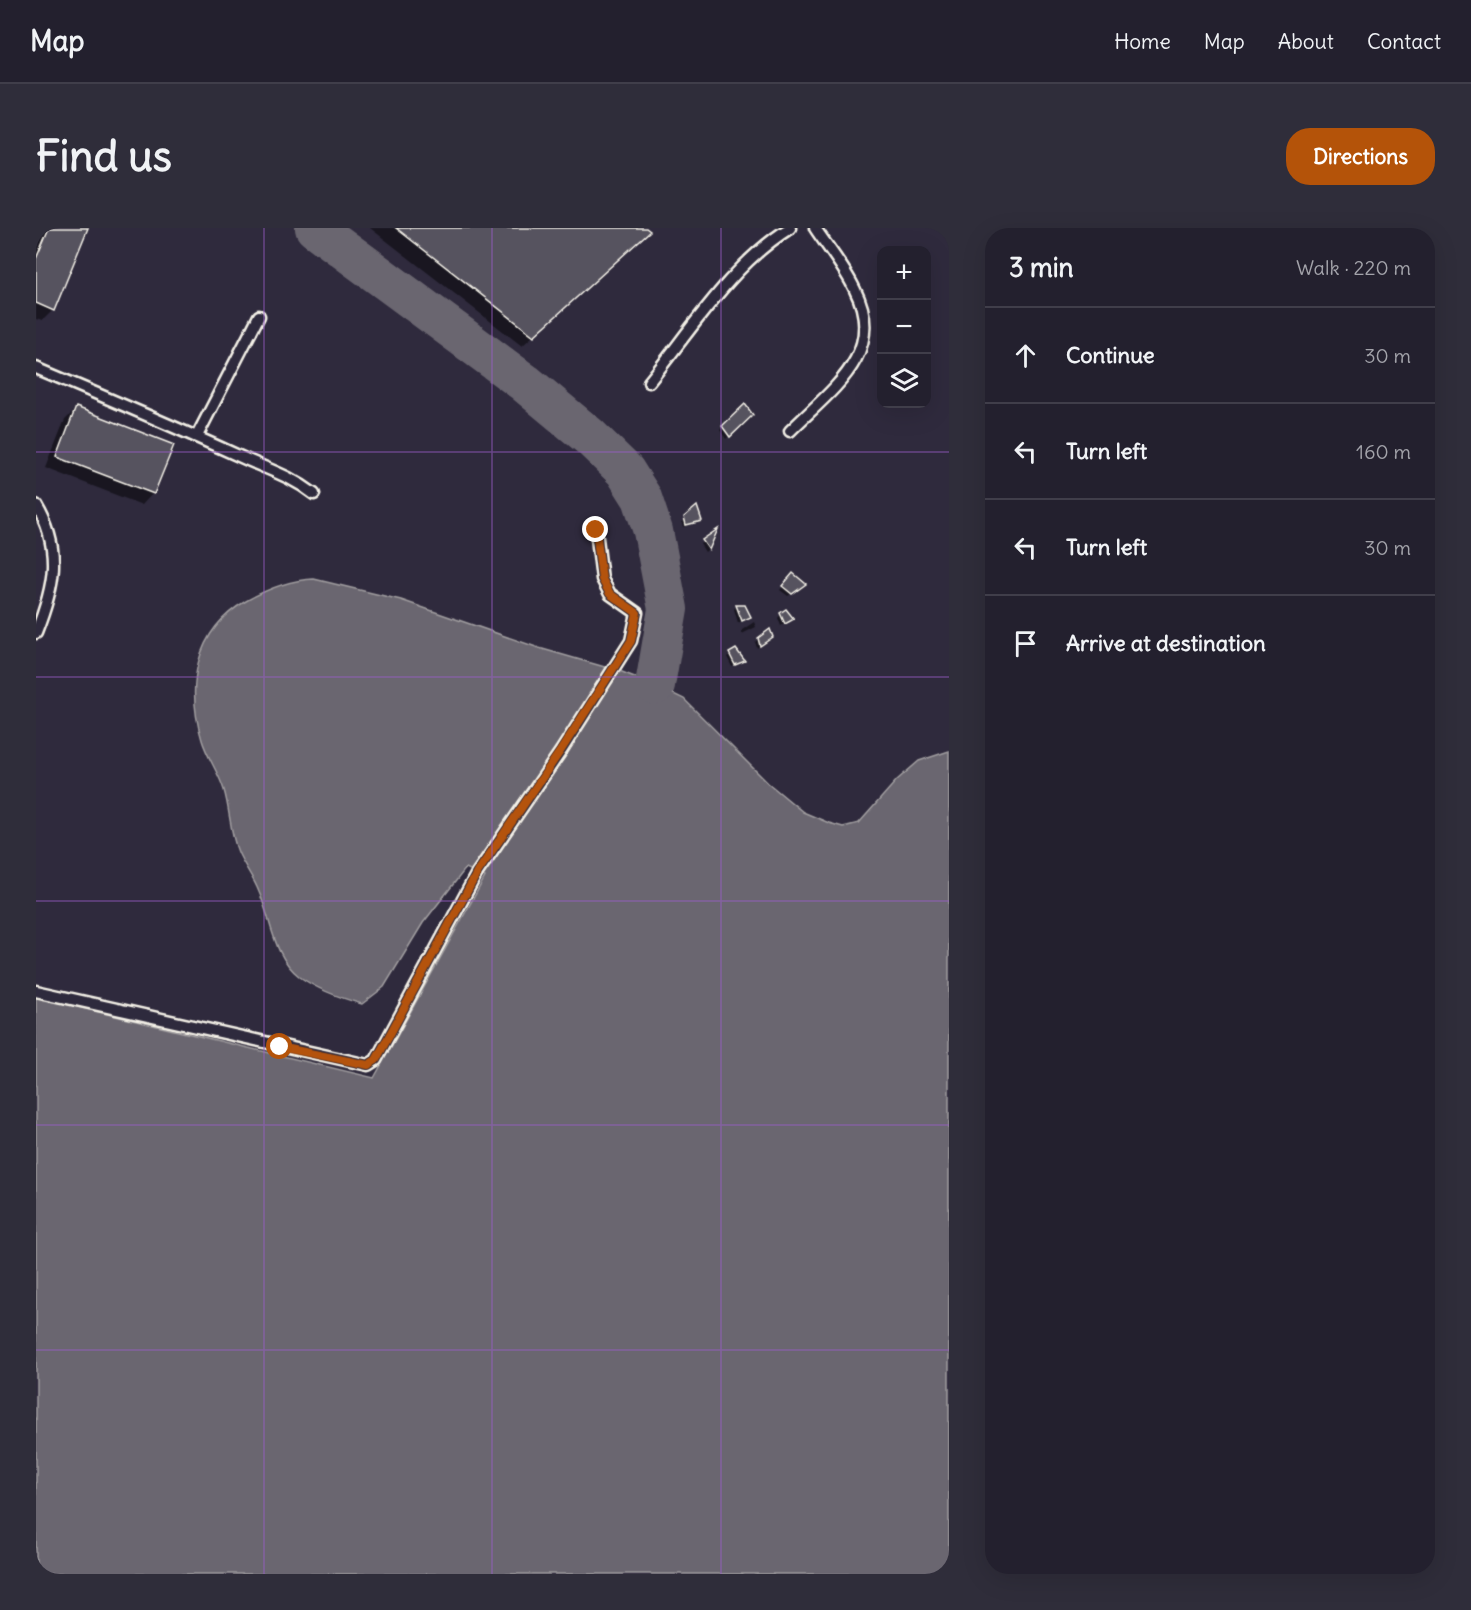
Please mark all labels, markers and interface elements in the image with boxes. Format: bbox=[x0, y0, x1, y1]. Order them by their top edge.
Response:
text: Map bbox=[30, 23, 84, 59]
text: Home bbox=[1114, 28, 1171, 55]
text: Map bbox=[1204, 28, 1245, 55]
text: About bbox=[1278, 28, 1334, 55]
text: Contact bbox=[1367, 28, 1441, 55]
button: Directions bbox=[1286, 128, 1435, 185]
text: Find us bbox=[36, 130, 172, 182]
map controls bbox=[877, 246, 931, 408]
button: + bbox=[877, 246, 931, 300]
text: 3 min bbox=[1009, 251, 1074, 284]
text: Walk · 220 m bbox=[1296, 255, 1411, 280]
button: − bbox=[877, 300, 931, 354]
icon: ahead bbox=[1009, 339, 1042, 372]
text: Continue bbox=[1066, 341, 1155, 369]
text: 30 m bbox=[1364, 343, 1411, 368]
button: layers bbox=[877, 354, 931, 408]
icon: left bbox=[1009, 435, 1042, 468]
text: Turn left bbox=[1066, 437, 1147, 465]
text: 160 m bbox=[1356, 439, 1411, 464]
route end bbox=[582, 516, 608, 542]
icon: left bbox=[1009, 531, 1042, 564]
text: Turn left bbox=[1066, 533, 1147, 561]
text: 30 m bbox=[1364, 535, 1411, 560]
icon: arrive bbox=[1009, 627, 1042, 660]
text: Arrive at destination bbox=[1066, 629, 1266, 657]
route start bbox=[266, 1033, 292, 1059]

